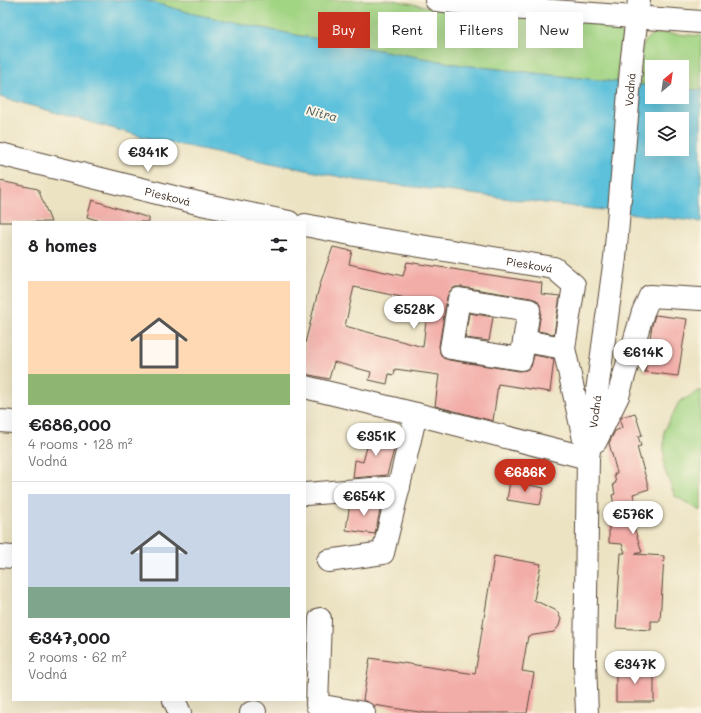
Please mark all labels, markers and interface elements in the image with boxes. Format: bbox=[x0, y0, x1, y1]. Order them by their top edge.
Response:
chip: Buy bbox=[318, 12, 370, 48]
chip: Rent bbox=[378, 12, 437, 48]
chip: Filters bbox=[445, 12, 518, 48]
chip: New bbox=[526, 12, 583, 48]
north arrow bbox=[645, 60, 689, 104]
map controls bbox=[645, 60, 689, 156]
street label: Vodná bbox=[620, 72, 638, 107]
water label: Nitra bbox=[305, 102, 339, 124]
button: layers bbox=[645, 112, 689, 156]
pin: €341K bbox=[120, 139, 176, 173]
text: €341K bbox=[128, 143, 168, 160]
street label: Piesková bbox=[143, 183, 193, 209]
text: 8 homes bbox=[28, 234, 97, 256]
icon: filters bbox=[268, 234, 290, 256]
street label: Piesková bbox=[505, 253, 554, 275]
pin: €528K bbox=[386, 296, 442, 330]
text: €528K bbox=[393, 300, 435, 317]
icon: home bbox=[123, 307, 195, 379]
pin: €614K bbox=[615, 339, 671, 373]
text: €614K bbox=[623, 343, 663, 360]
street label: Vodná bbox=[585, 394, 604, 429]
text: €686,000 bbox=[28, 413, 111, 435]
pin: €351K bbox=[348, 423, 404, 457]
text: €351K bbox=[356, 427, 396, 444]
text: 4 rooms · 128 m² bbox=[28, 435, 133, 452]
text: Vodná bbox=[28, 452, 68, 469]
pin: €686K bbox=[497, 459, 553, 493]
text: €686K bbox=[504, 463, 546, 480]
pin: €654K bbox=[336, 483, 392, 517]
text: €654K bbox=[343, 487, 385, 504]
pin: €576K bbox=[605, 501, 661, 535]
text: €576K bbox=[612, 505, 654, 522]
icon: home bbox=[123, 520, 195, 592]
text: €347,000 bbox=[28, 626, 110, 648]
text: 2 rooms · 62 m² bbox=[28, 648, 127, 665]
pin: €347K bbox=[607, 651, 663, 685]
text: €347K bbox=[614, 655, 656, 672]
text: Vodná bbox=[28, 665, 68, 682]

